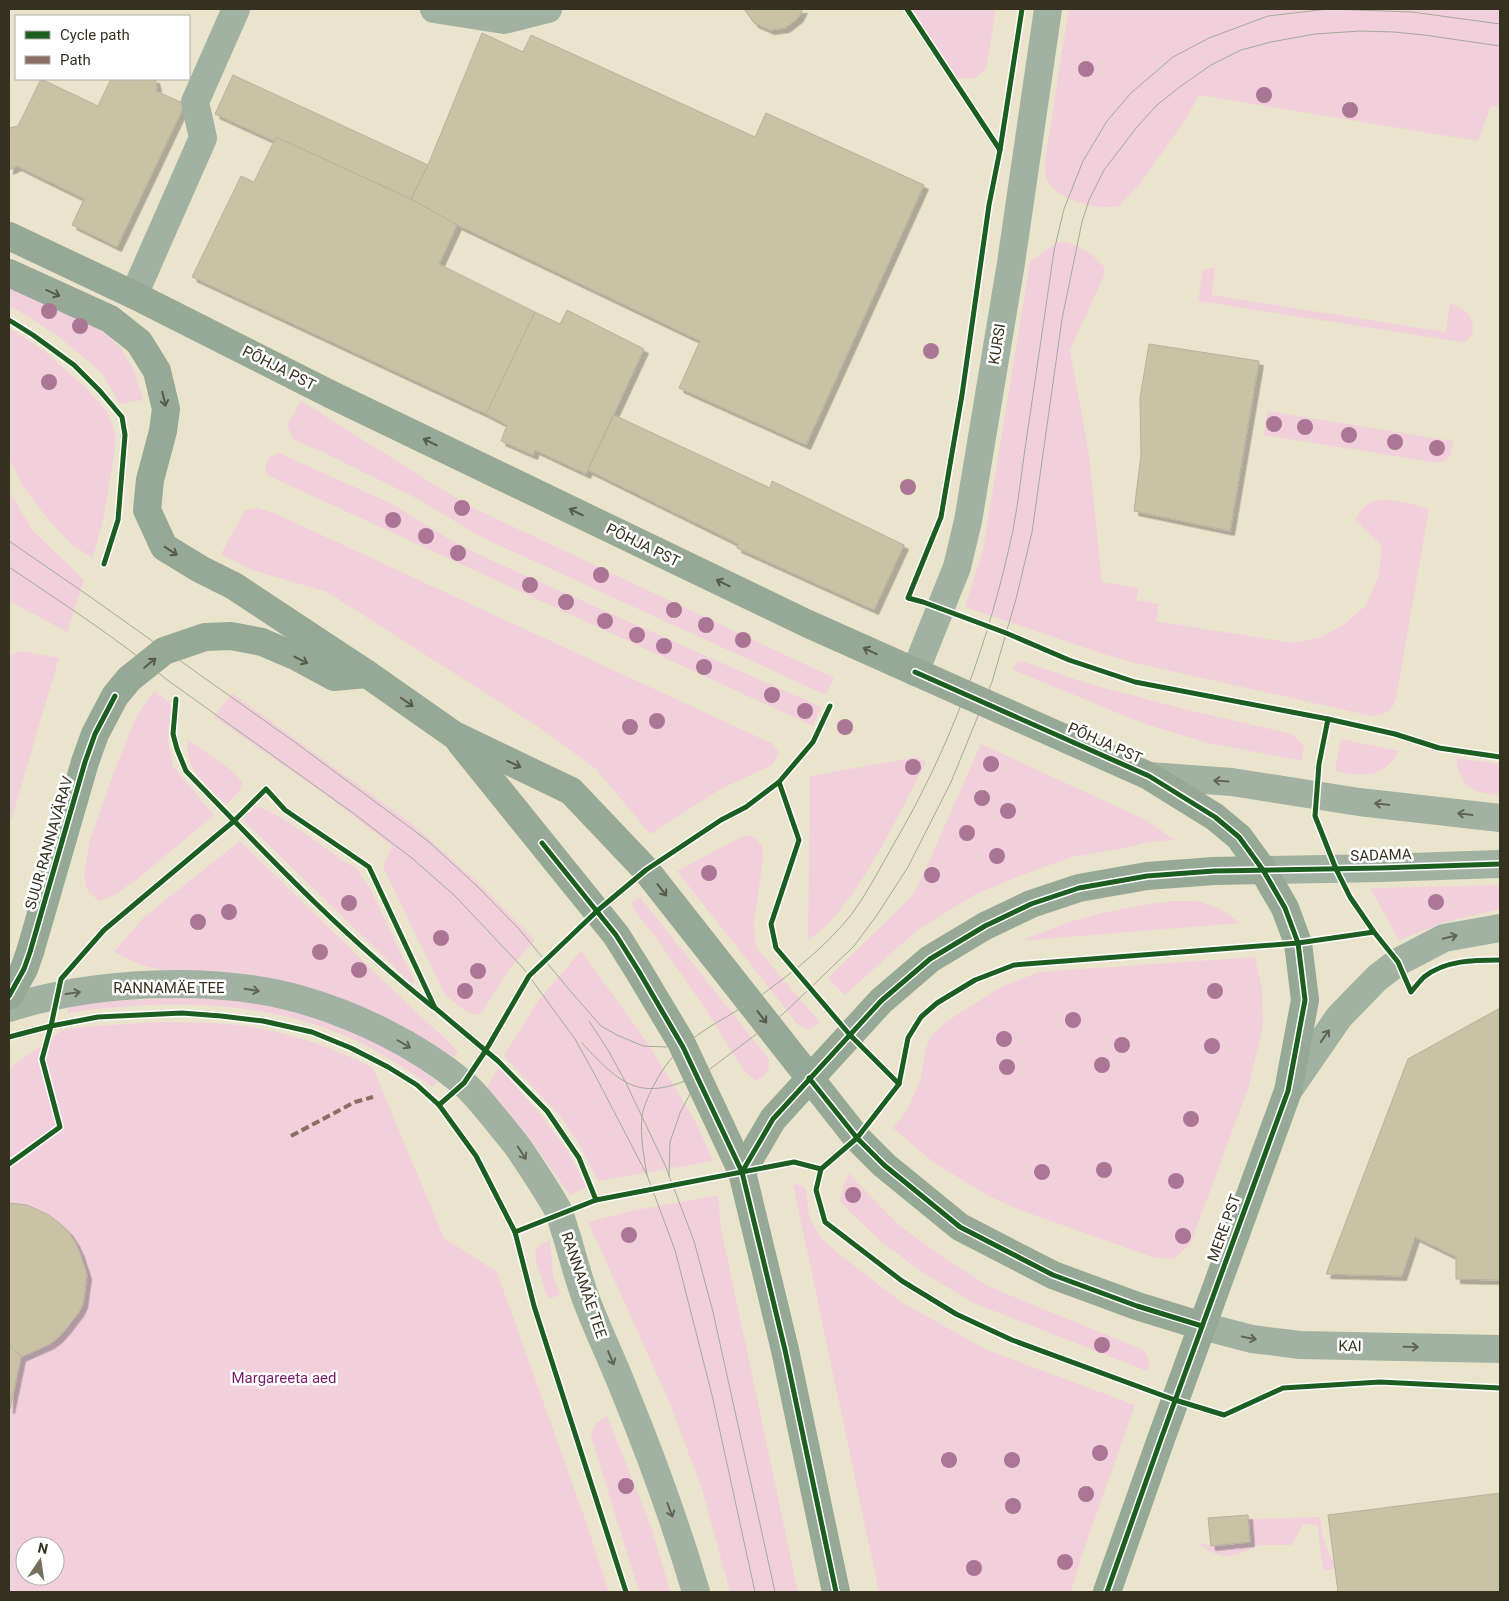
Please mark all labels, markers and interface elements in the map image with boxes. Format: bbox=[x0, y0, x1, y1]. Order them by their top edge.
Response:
legend bbox=[15, 15, 190, 80]
text: Cycle path bbox=[60, 26, 130, 44]
text: Path bbox=[60, 51, 91, 69]
one-way arrow bbox=[45, 289, 60, 299]
street label: KURSI bbox=[985, 322, 1009, 366]
street label: PÕHJA PST bbox=[240, 342, 319, 394]
one-way arrow bbox=[160, 391, 169, 407]
one-way arrow bbox=[423, 437, 438, 446]
one-way arrow bbox=[569, 507, 584, 517]
street label: PÕHJA PST bbox=[603, 519, 683, 571]
one-way arrow bbox=[164, 546, 178, 557]
one-way arrow bbox=[716, 578, 731, 587]
one-way arrow bbox=[863, 646, 878, 656]
one-way arrow bbox=[293, 655, 308, 665]
one-way arrow bbox=[143, 657, 156, 668]
one-way arrow bbox=[400, 697, 414, 707]
street label: PÕHJA PST bbox=[1065, 719, 1145, 767]
one-way arrow bbox=[506, 759, 521, 769]
street label: SUUR RANNAVÄRAV bbox=[21, 774, 77, 912]
one-way arrow bbox=[1214, 776, 1230, 786]
one-way arrow bbox=[1374, 799, 1390, 809]
one-way arrow bbox=[1458, 809, 1474, 819]
street label: SADAMA bbox=[1350, 845, 1412, 865]
one-way arrow bbox=[656, 883, 667, 896]
one-way arrow bbox=[1442, 932, 1458, 941]
street label: RANNAMÄE TEE bbox=[113, 979, 225, 997]
one-way arrow bbox=[244, 986, 260, 996]
one-way arrow bbox=[65, 988, 81, 998]
one-way arrow bbox=[757, 1010, 768, 1023]
one-way arrow bbox=[1320, 1029, 1331, 1043]
one-way arrow bbox=[397, 1039, 412, 1049]
one-way arrow bbox=[517, 1146, 527, 1160]
street label: MERE PST bbox=[1203, 1192, 1245, 1264]
street label: RANNAMÄE TEE bbox=[557, 1229, 611, 1341]
one-way arrow bbox=[1241, 1334, 1257, 1343]
street label: KAI bbox=[1338, 1337, 1362, 1355]
one-way arrow bbox=[1402, 1342, 1419, 1352]
one-way arrow bbox=[607, 1350, 616, 1366]
park label: Margareeta aed bbox=[232, 1369, 337, 1387]
one-way arrow bbox=[666, 1502, 675, 1517]
north arrow bbox=[15, 1536, 65, 1586]
text: N bbox=[36, 1539, 50, 1557]

